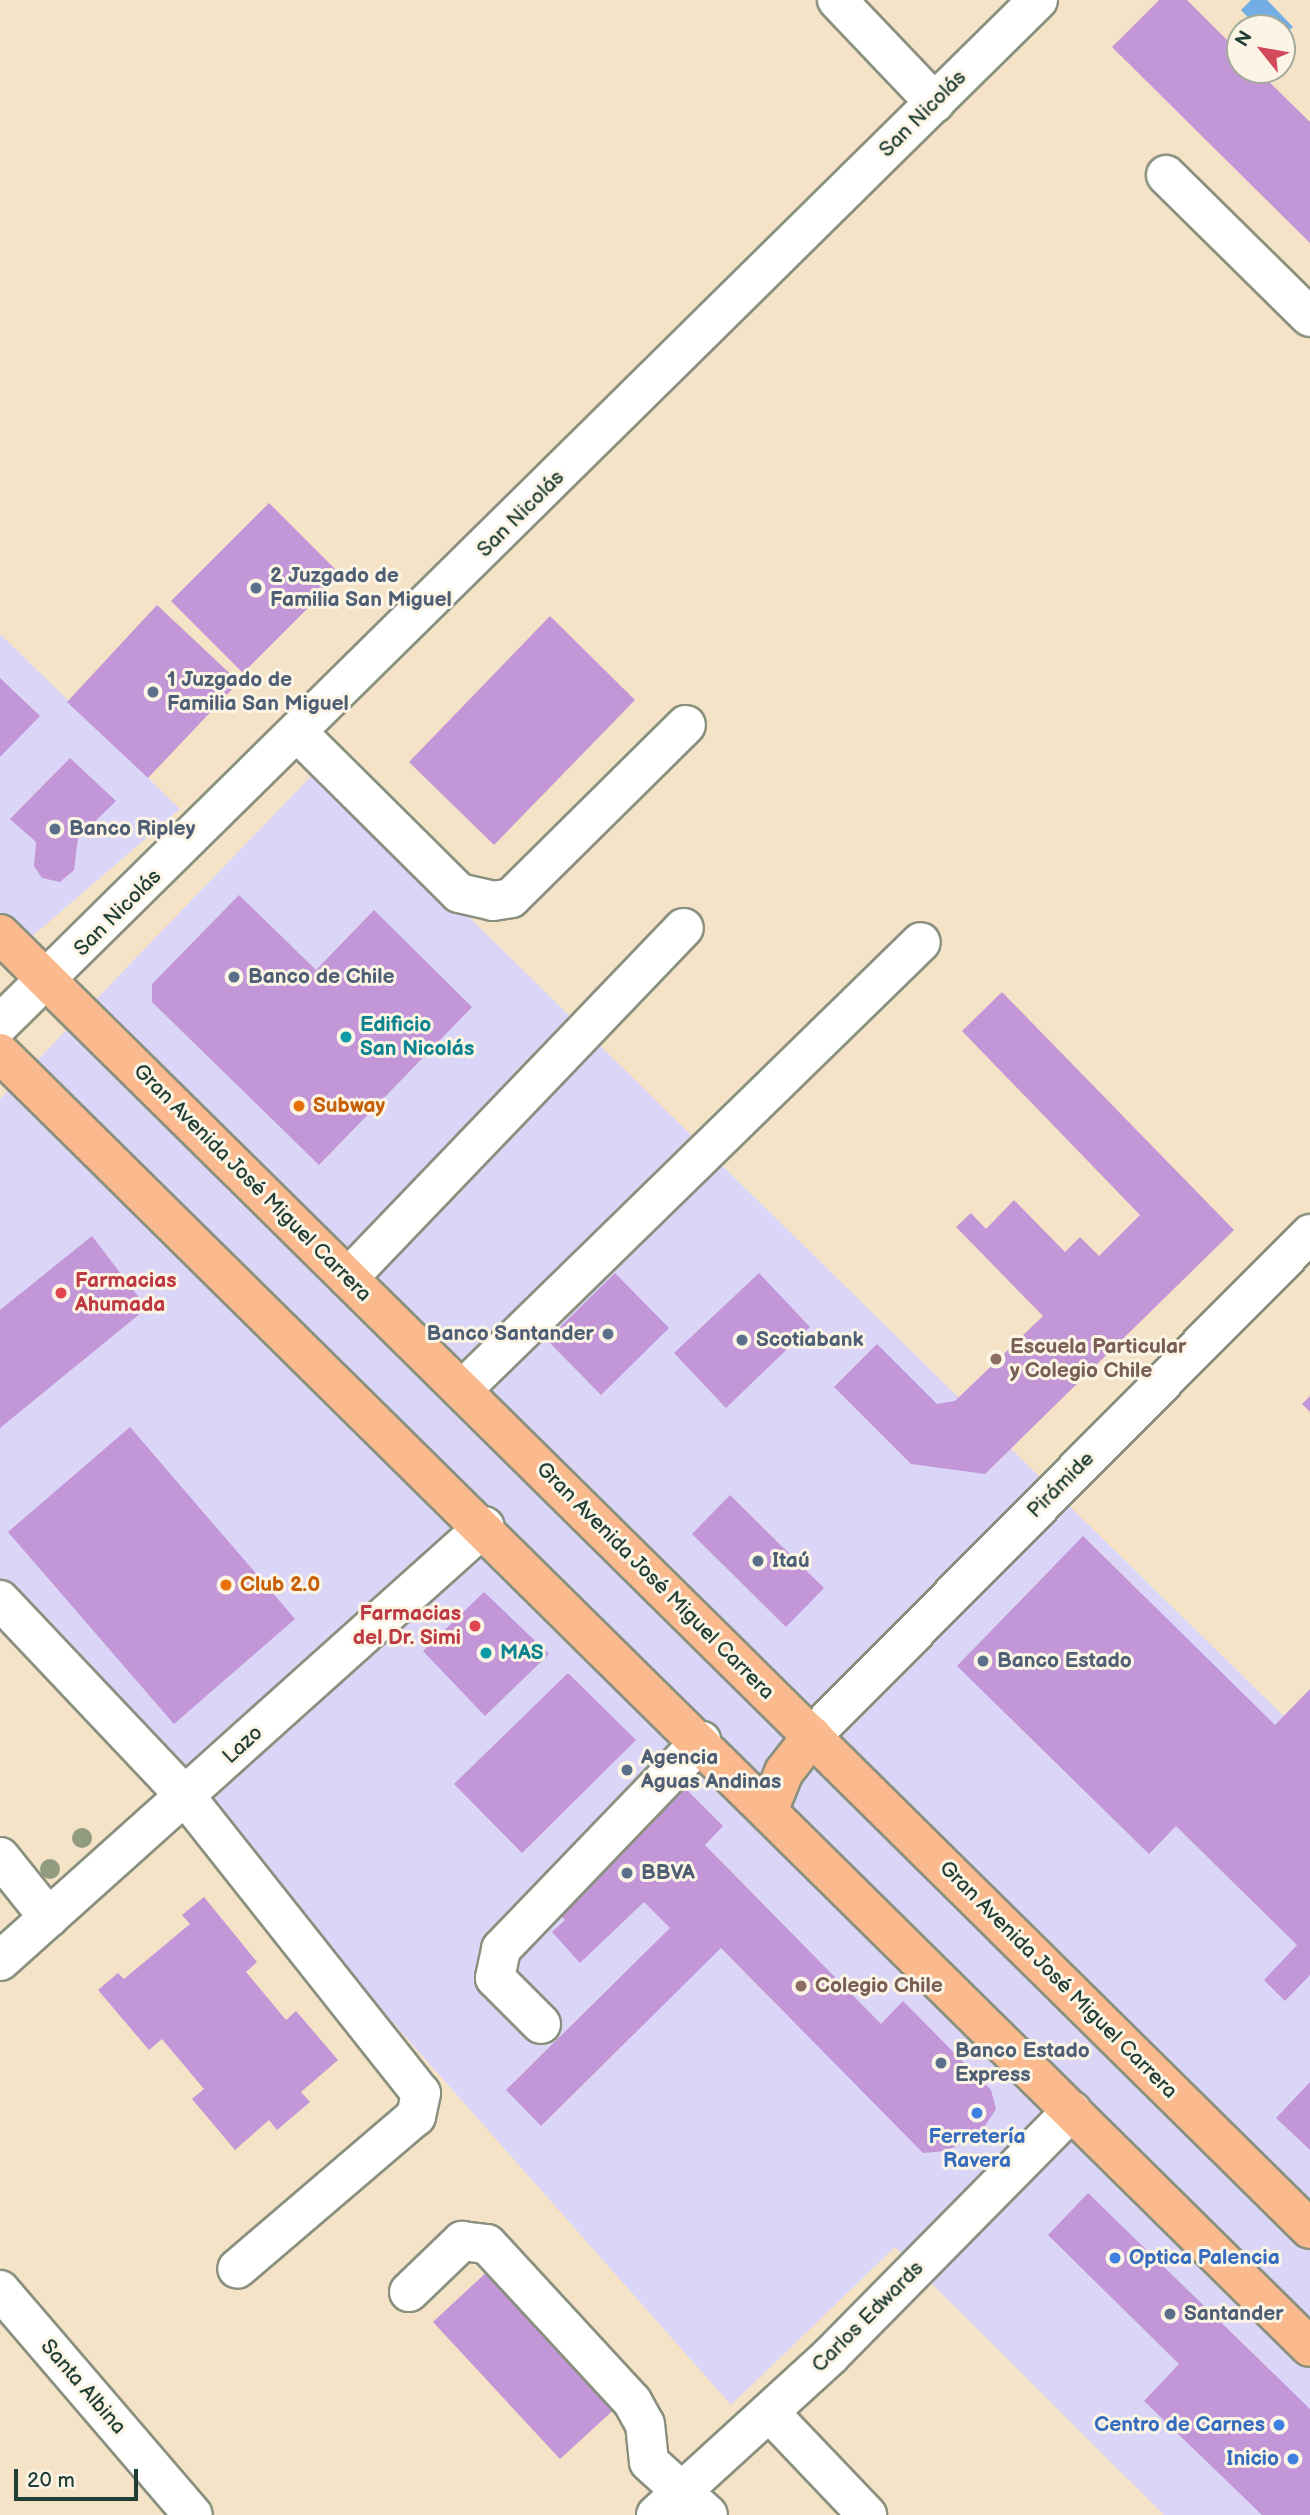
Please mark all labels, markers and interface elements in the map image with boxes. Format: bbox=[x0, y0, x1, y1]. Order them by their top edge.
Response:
north arrow bbox=[1226, 14, 1296, 84]
text: N bbox=[1231, 27, 1258, 51]
street label: San Nicolás bbox=[874, 65, 972, 163]
street label: San Nicolás bbox=[472, 465, 570, 563]
place label: 2 Juzgado de Familia San Miguel bbox=[270, 563, 452, 613]
marker: 2 Juzgado de Familia San Miguel bbox=[248, 580, 264, 596]
place label: 1 Juzgado de Familia San Miguel bbox=[167, 667, 349, 717]
marker: 1 Juzgado de Familia San Miguel bbox=[145, 684, 161, 700]
place label: Banco Ripley bbox=[69, 816, 195, 842]
marker: Banco Ripley bbox=[47, 821, 63, 837]
street label: San Nicolás bbox=[69, 864, 167, 962]
place label: Banco de Chile bbox=[248, 964, 395, 990]
marker: Banco de Chile bbox=[226, 969, 242, 985]
place label: Edificio San Nicolás bbox=[360, 1012, 474, 1062]
marker: Edificio San Nicolás bbox=[338, 1029, 354, 1045]
street label: Gran Avenida José Miguel Carrera bbox=[127, 1058, 377, 1308]
place label: Subway bbox=[313, 1093, 385, 1119]
marker: Subway bbox=[291, 1098, 307, 1114]
place label: Farmacias Ahumada bbox=[75, 1268, 177, 1318]
marker: Farmacias Ahumada bbox=[53, 1285, 69, 1301]
place label: Banco Santander bbox=[427, 1321, 594, 1347]
marker: Banco Santander bbox=[600, 1326, 616, 1342]
place label: Scotiabank bbox=[756, 1327, 864, 1353]
marker: Scotiabank bbox=[734, 1332, 750, 1348]
place label: Escuela Particular y Colegio Chile bbox=[1010, 1334, 1186, 1384]
marker: Escuela Particular y Colegio Chile bbox=[988, 1351, 1004, 1367]
street label: Pirámide bbox=[1022, 1446, 1100, 1524]
street label: Gran Avenida José Miguel Carrera bbox=[530, 1456, 780, 1706]
place label: Itaú bbox=[772, 1548, 810, 1574]
marker: Itaú bbox=[750, 1553, 766, 1569]
place label: Club 2.0 bbox=[240, 1572, 320, 1598]
marker: Club 2.0 bbox=[218, 1577, 234, 1593]
place label: Farmacias del Dr. Simi bbox=[353, 1601, 461, 1651]
marker: Farmacias del Dr. Simi bbox=[467, 1618, 483, 1634]
place label: MAS bbox=[500, 1640, 544, 1666]
marker: MAS bbox=[478, 1645, 494, 1661]
place label: Banco Estado bbox=[997, 1648, 1132, 1674]
marker: Banco Estado bbox=[975, 1653, 991, 1669]
street label: Lazo bbox=[218, 1721, 268, 1769]
place label: Agencia Aguas Andinas bbox=[641, 1745, 781, 1795]
marker: Agencia Aguas Andinas bbox=[619, 1762, 635, 1778]
street label: Gran Avenida José Miguel Carrera bbox=[933, 1855, 1183, 2105]
place label: BBVA bbox=[641, 1860, 695, 1886]
marker: BBVA bbox=[619, 1865, 635, 1881]
place label: Colegio Chile bbox=[815, 1973, 943, 1999]
marker: Colegio Chile bbox=[793, 1978, 809, 1994]
place label: Banco Estado Express bbox=[955, 2038, 1090, 2088]
marker: Banco Estado Express bbox=[933, 2055, 949, 2071]
marker: Ferretería Ravera bbox=[969, 2105, 985, 2121]
place label: Ferretería Ravera bbox=[929, 2124, 1025, 2174]
place label: Optica Palencia bbox=[1129, 2245, 1280, 2271]
marker: Optica Palencia bbox=[1107, 2250, 1123, 2266]
street label: Carlos Edwards bbox=[807, 2256, 929, 2378]
place label: Santander bbox=[1184, 2301, 1284, 2327]
marker: Santander bbox=[1162, 2306, 1178, 2322]
street label: Santa Albina bbox=[35, 2334, 131, 2440]
place label: Centro de Carnes bbox=[1094, 2412, 1265, 2438]
marker: Centro de Carnes bbox=[1271, 2417, 1287, 2433]
place label: Inicio bbox=[1226, 2446, 1279, 2472]
marker: Inicio bbox=[1285, 2451, 1301, 2467]
scale bar bbox=[18, 2456, 142, 2500]
text: 20 m bbox=[27, 2468, 75, 2493]

